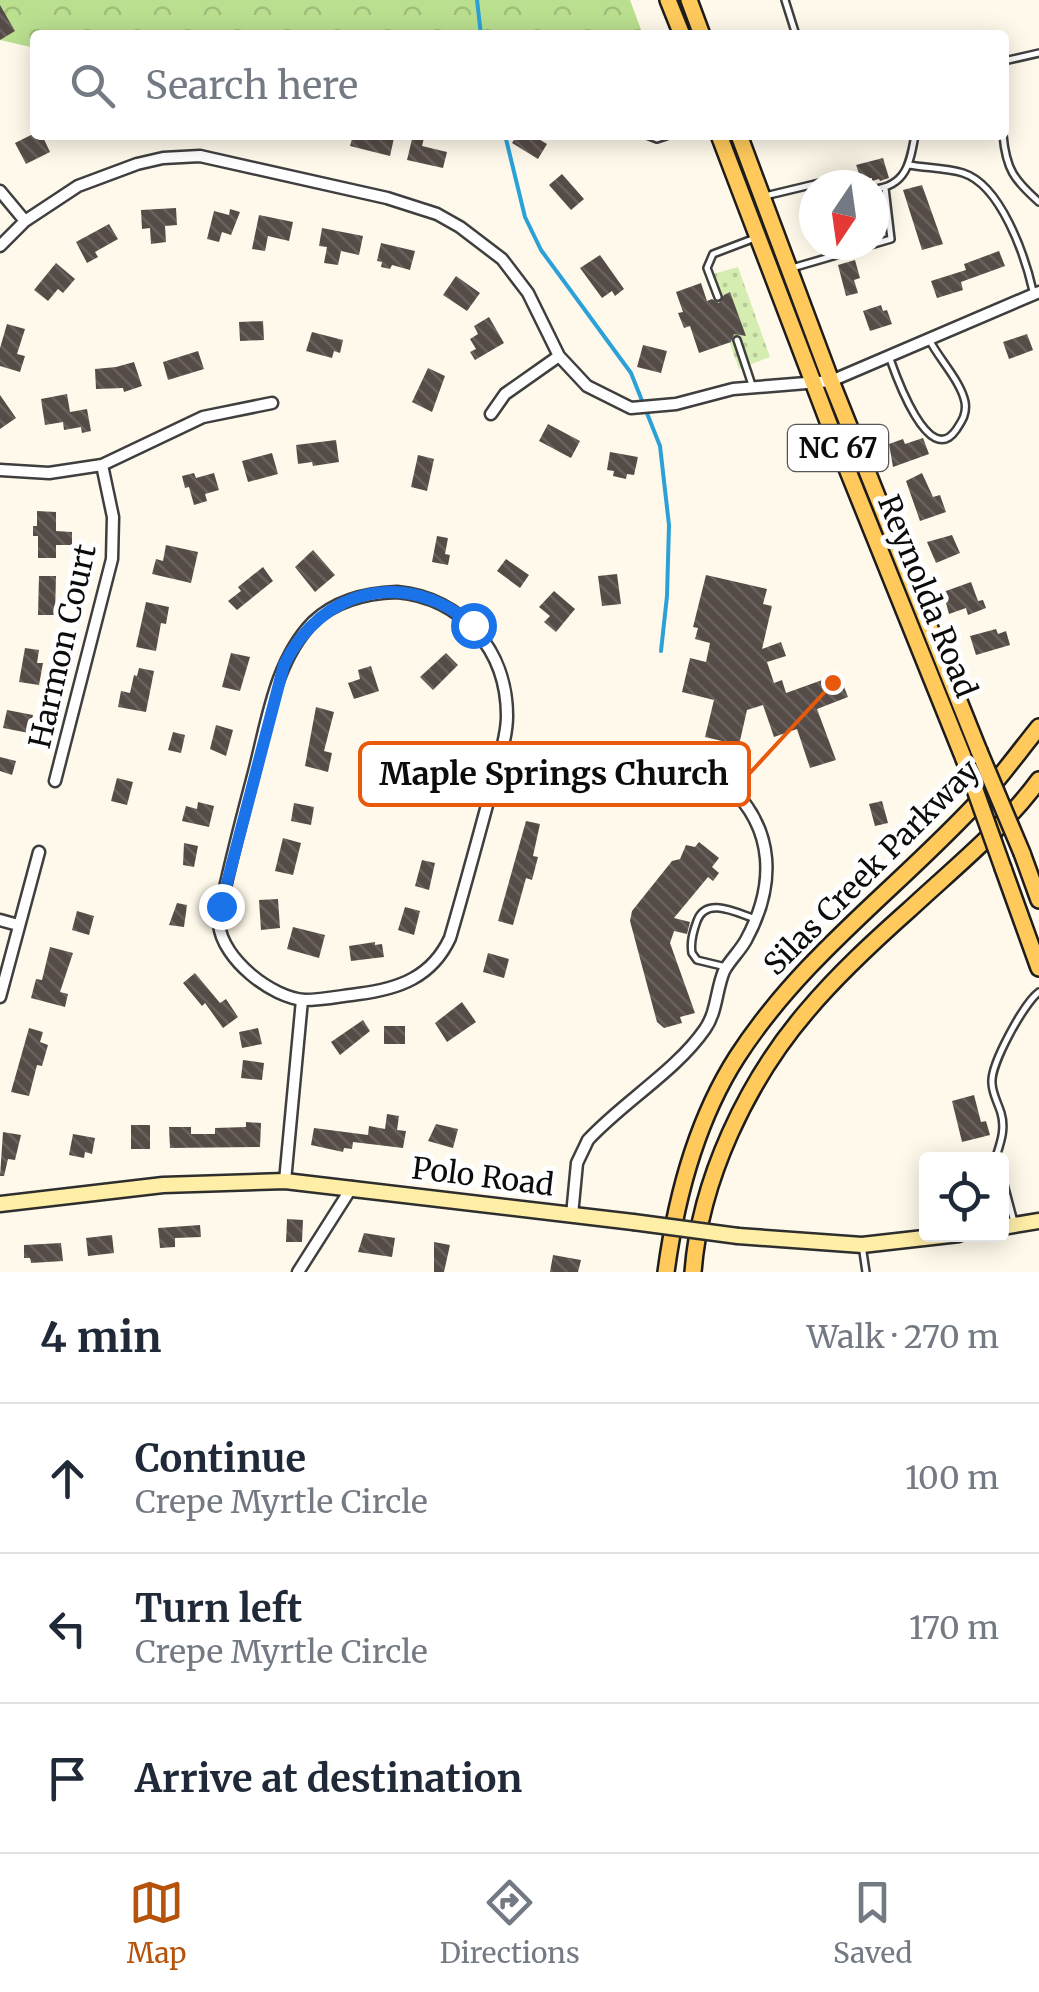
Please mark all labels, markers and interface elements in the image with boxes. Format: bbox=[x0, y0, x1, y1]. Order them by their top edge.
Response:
search box bbox=[30, 30, 1009, 140]
icon: search bbox=[65, 58, 120, 113]
text: Search here bbox=[145, 62, 358, 109]
north arrow bbox=[799, 170, 889, 260]
road number: NC 67 bbox=[788, 425, 888, 471]
street label: Reynolda Road bbox=[870, 489, 986, 703]
street label: Harmon Court bbox=[20, 540, 104, 752]
route start bbox=[451, 603, 497, 649]
callout: Maple Springs Church bbox=[360, 743, 749, 805]
street label: Silas Creek Parkway bbox=[755, 751, 987, 983]
text: Maple Springs Church bbox=[379, 754, 729, 794]
route end bbox=[199, 884, 245, 930]
street label: Polo Road bbox=[410, 1148, 556, 1204]
map controls bbox=[919, 1152, 1009, 1242]
button: locate bbox=[919, 1152, 1009, 1242]
text: 4 min bbox=[40, 1311, 162, 1363]
text: Walk · 270 m bbox=[807, 1317, 999, 1357]
text: Continue bbox=[135, 1435, 306, 1482]
icon: ahead bbox=[40, 1451, 95, 1506]
text: 100 m bbox=[905, 1458, 999, 1498]
text: Crepe Myrtle Circle bbox=[135, 1482, 428, 1522]
text: Turn left bbox=[135, 1585, 302, 1632]
icon: left bbox=[40, 1601, 95, 1656]
text: 170 m bbox=[909, 1608, 999, 1648]
text: Crepe Myrtle Circle bbox=[135, 1632, 428, 1672]
icon: arrive bbox=[40, 1751, 95, 1806]
text: Arrive at destination bbox=[135, 1755, 522, 1802]
tab: Map bbox=[127, 1875, 186, 1971]
tab: Directions bbox=[440, 1875, 580, 1971]
tab: Saved bbox=[833, 1875, 912, 1971]

